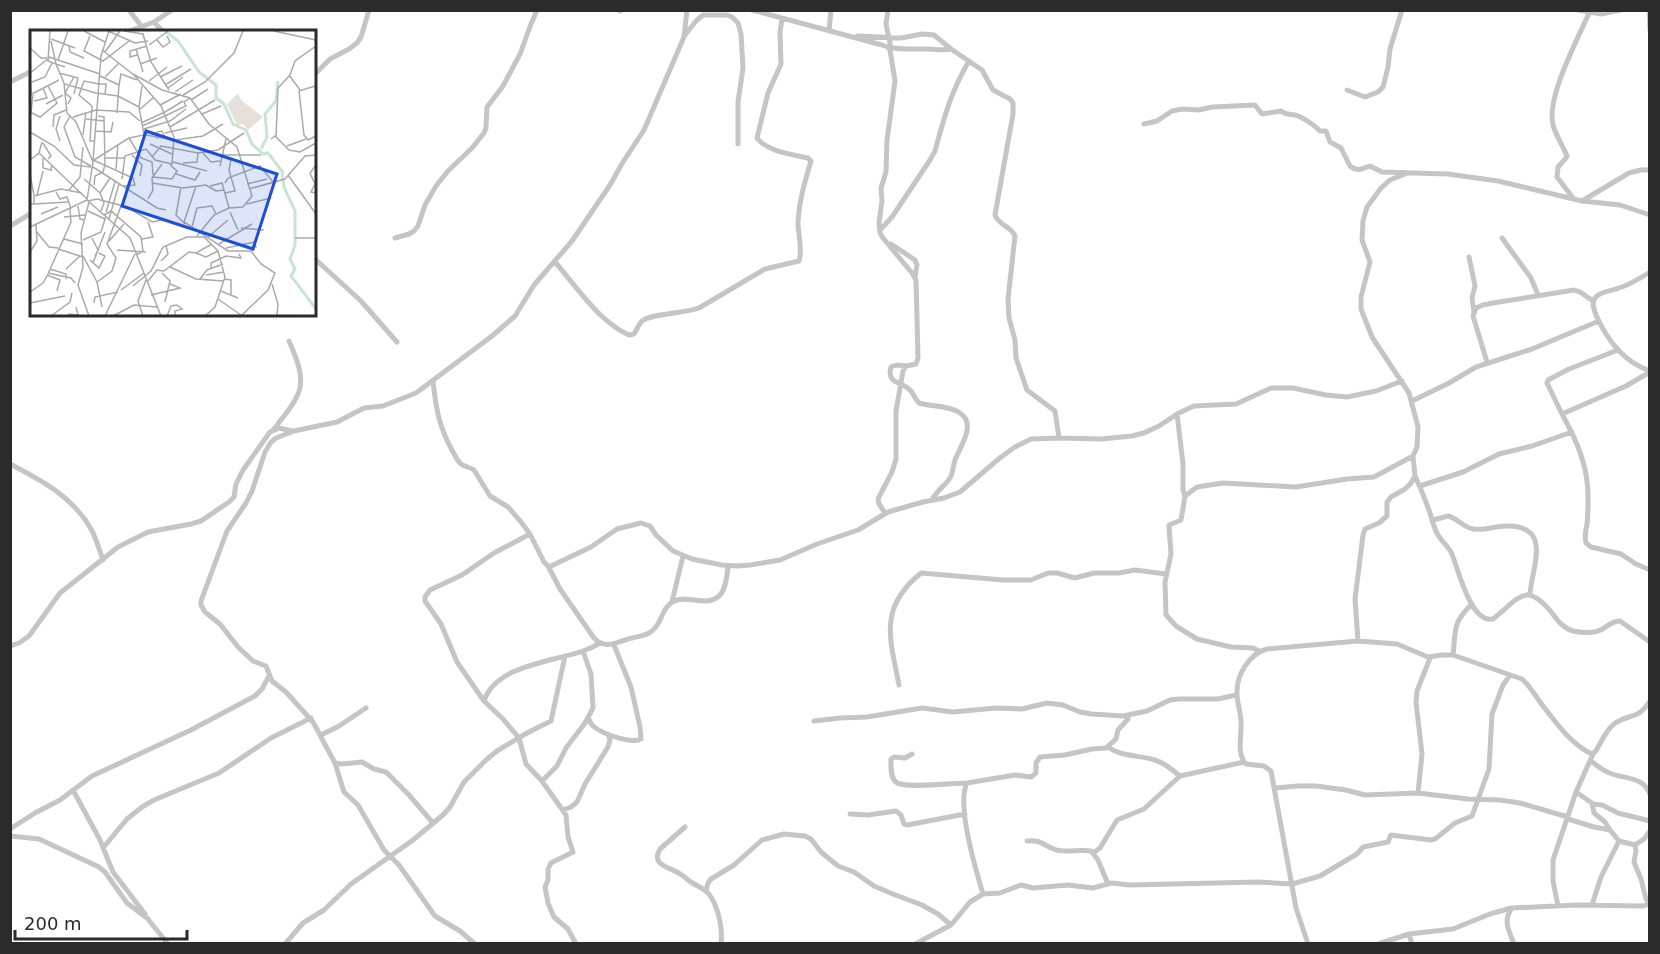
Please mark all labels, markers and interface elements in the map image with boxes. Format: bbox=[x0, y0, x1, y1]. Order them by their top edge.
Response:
inset map bbox=[30, 30, 316, 316]
scale bar bbox=[15, 903, 188, 941]
text: 200 m bbox=[24, 913, 82, 934]

